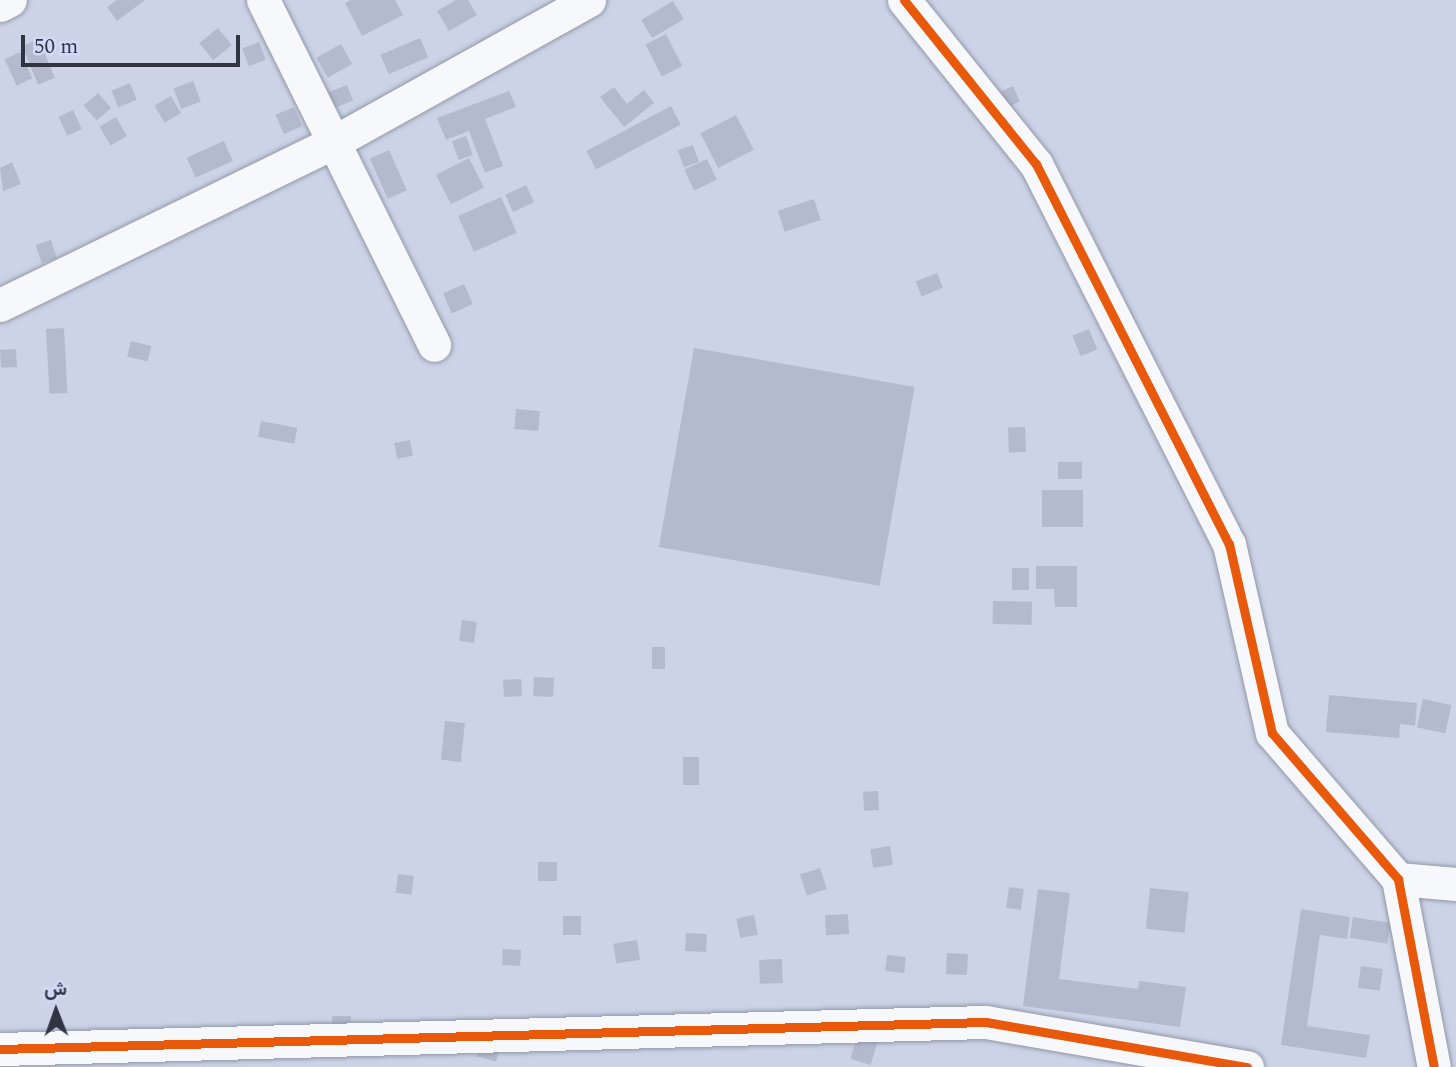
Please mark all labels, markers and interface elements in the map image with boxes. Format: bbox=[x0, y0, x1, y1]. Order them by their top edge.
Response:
scale bar bbox=[24, 21, 243, 65]
text: 50 m bbox=[34, 31, 78, 63]
text: ش bbox=[44, 975, 67, 1004]
north arrow bbox=[21, 976, 91, 1046]

